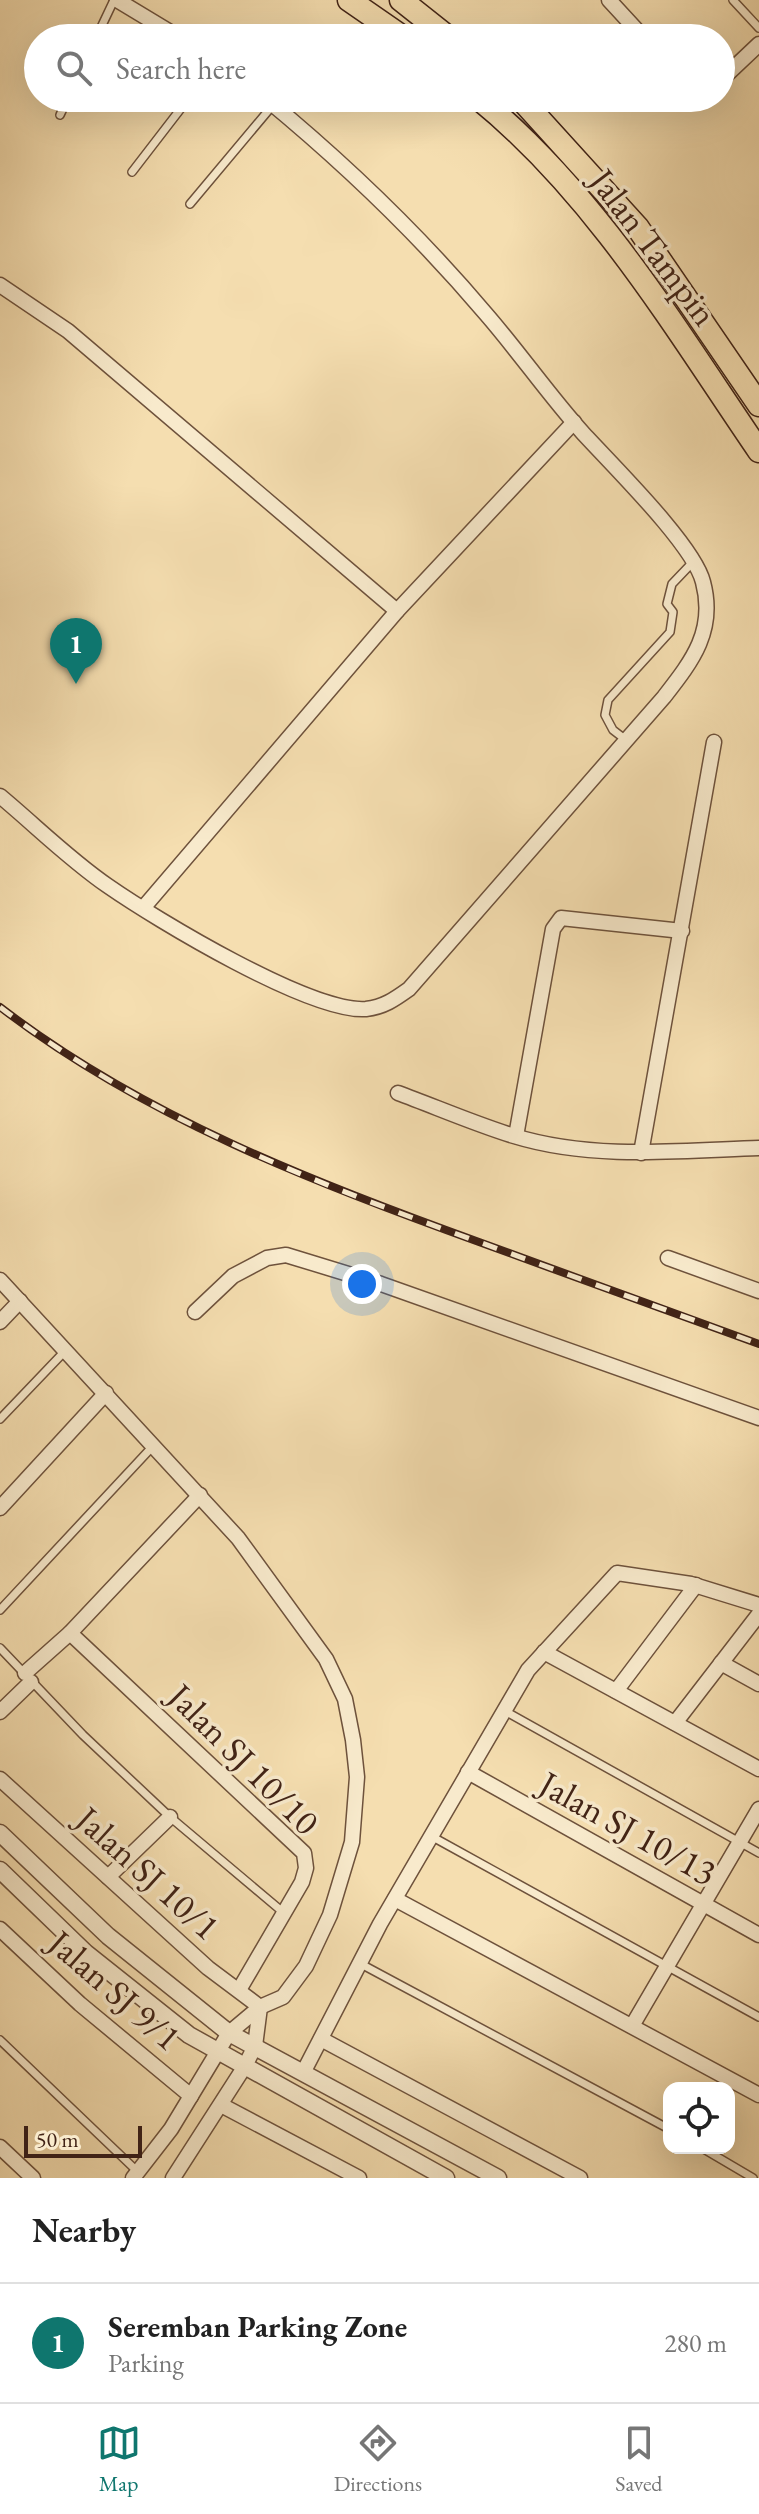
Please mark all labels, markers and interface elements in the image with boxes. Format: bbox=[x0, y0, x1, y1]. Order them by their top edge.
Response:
search box bbox=[24, 24, 735, 112]
icon: search bbox=[52, 46, 96, 90]
text: Search here bbox=[116, 49, 246, 88]
street label: Jalan Tampin bbox=[578, 157, 728, 335]
pin: 1 bbox=[50, 618, 102, 684]
your location bbox=[342, 1264, 382, 1304]
street label: Jalan SJ 10/10 bbox=[156, 1671, 330, 1845]
street label: Jalan SJ 10/13 bbox=[528, 1759, 725, 1896]
street label: Jalan SJ 10/1 bbox=[64, 1794, 230, 1950]
street label: Jalan SJ 9/1 bbox=[37, 1918, 191, 2061]
map controls bbox=[663, 2082, 735, 2154]
button: locate bbox=[663, 2082, 735, 2154]
scale bar bbox=[24, 2122, 142, 2158]
text: 50 m bbox=[36, 2125, 79, 2154]
text: Nearby bbox=[32, 2208, 136, 2252]
text: Seremban Parking Zone bbox=[108, 2307, 407, 2346]
text: 1 bbox=[51, 2326, 65, 2360]
text: 280 m bbox=[664, 2326, 727, 2360]
text: Parking bbox=[108, 2346, 184, 2380]
tab: Map bbox=[97, 2421, 141, 2498]
tab: Directions bbox=[334, 2421, 422, 2498]
tab: Saved bbox=[615, 2421, 662, 2498]

